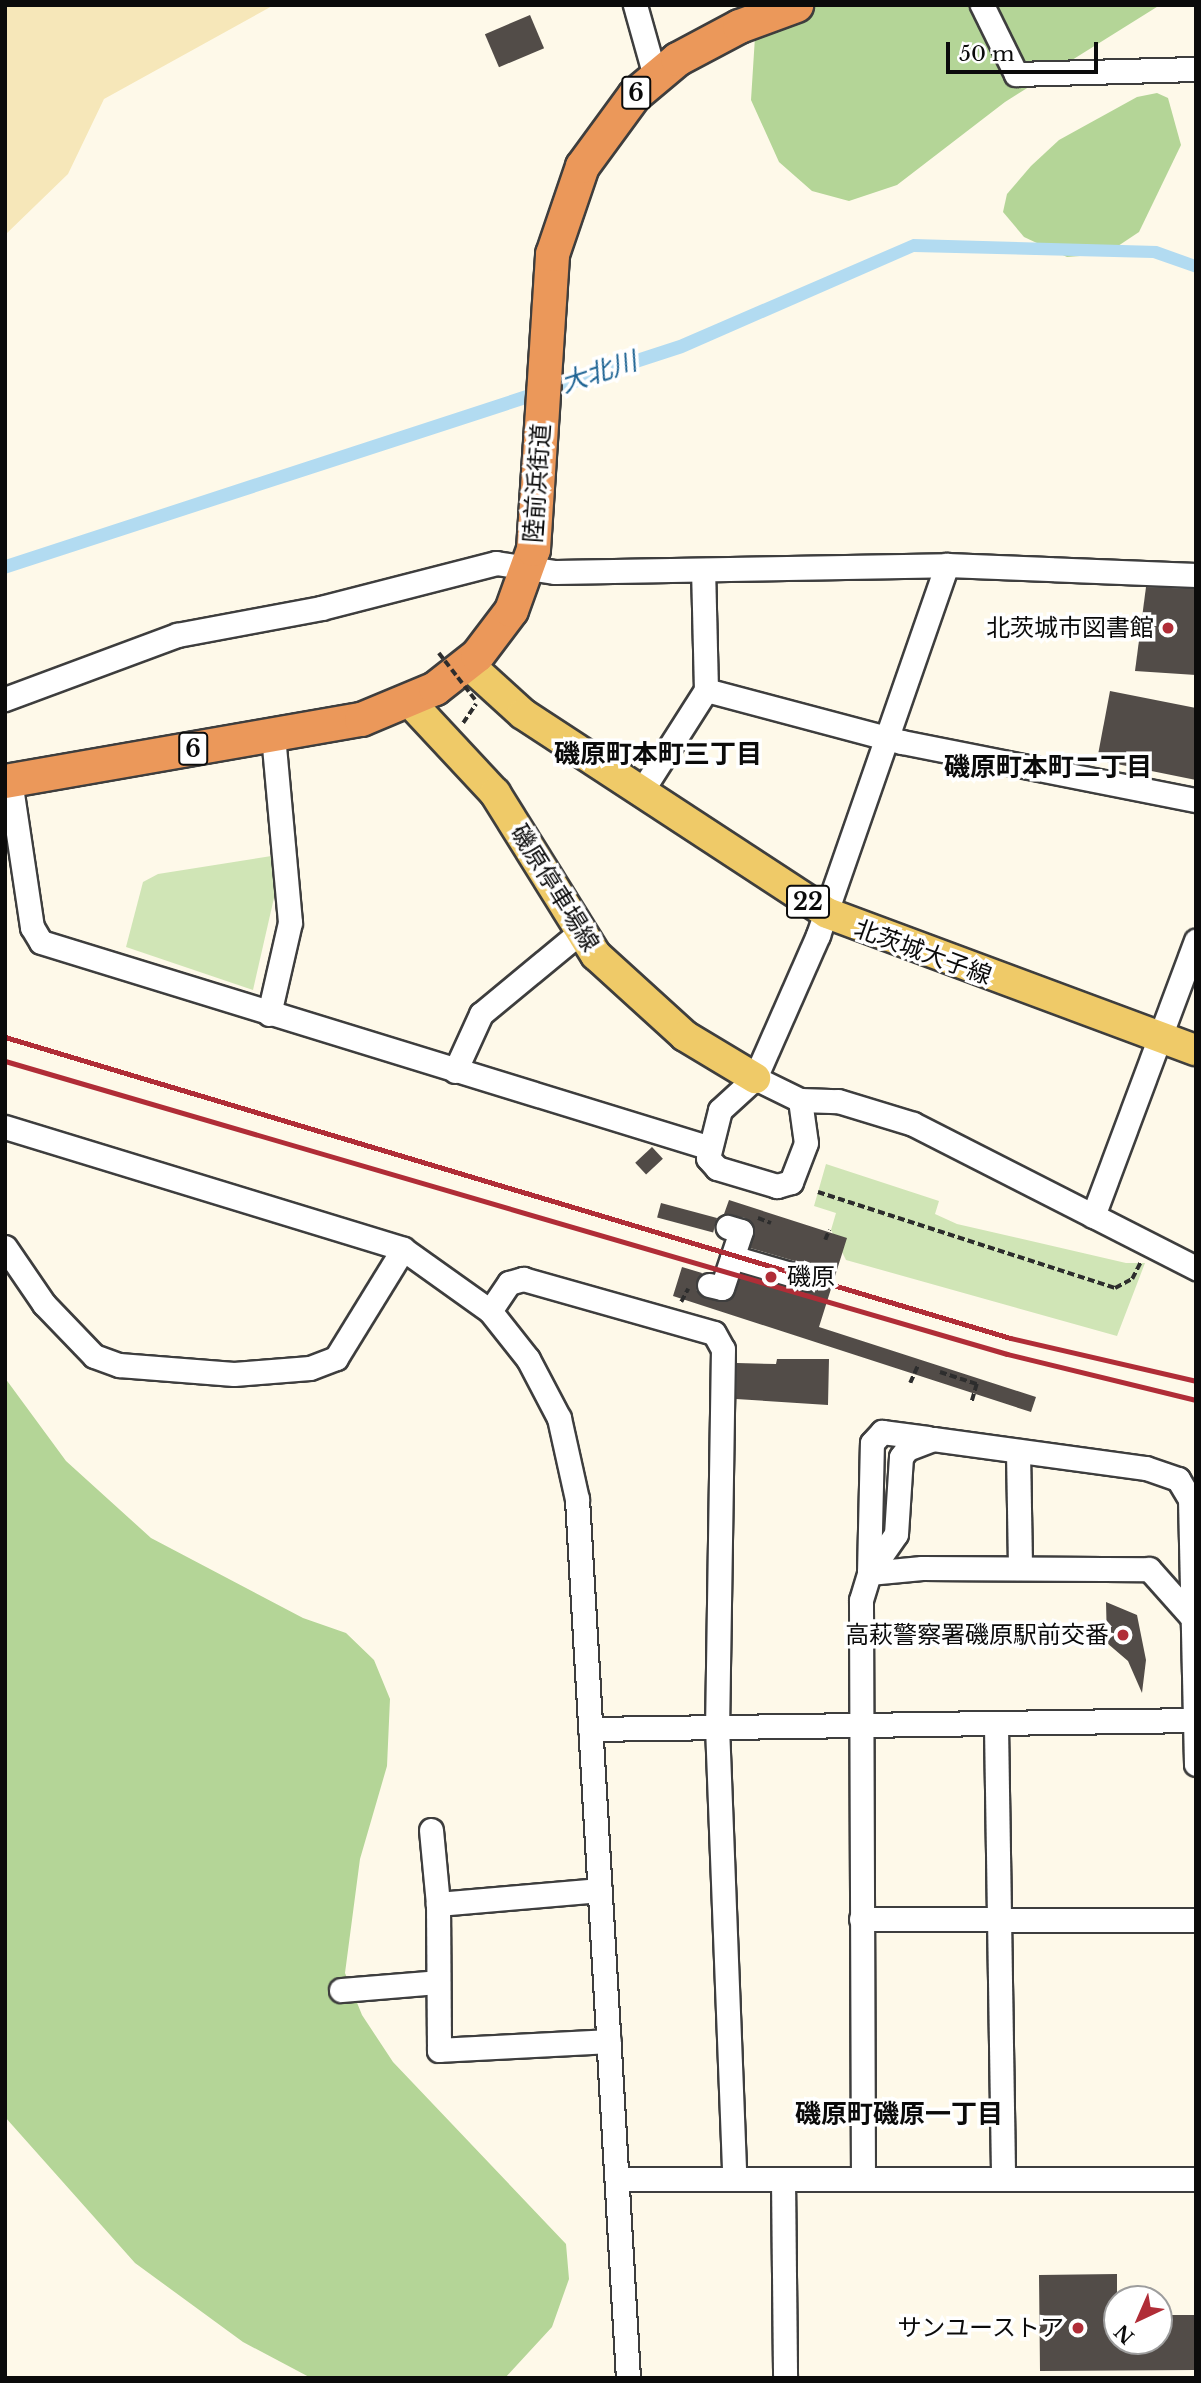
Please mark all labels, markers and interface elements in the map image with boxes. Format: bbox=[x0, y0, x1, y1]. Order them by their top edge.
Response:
scale bar bbox=[949, 28, 1101, 72]
text: 50 m bbox=[959, 41, 1014, 67]
road number: 6 bbox=[620, 74, 652, 113]
water label: 大北川 bbox=[557, 346, 641, 400]
street label: 陸前浜街道 bbox=[518, 422, 556, 544]
place label: 北茨城市図書館 bbox=[986, 614, 1154, 642]
marker: 北茨城市図書館 bbox=[1160, 620, 1176, 636]
road number: 6 bbox=[177, 730, 209, 768]
district label: 磯原町本町三丁目 bbox=[554, 739, 762, 771]
district label: 磯原町本町二丁目 bbox=[944, 752, 1152, 784]
street label: 磯原停車場線 bbox=[505, 819, 605, 957]
road number: 22 bbox=[785, 882, 831, 922]
street label: 北茨城大子線 bbox=[850, 914, 996, 990]
place label: 磯原 bbox=[787, 1263, 835, 1291]
marker: 磯原 bbox=[761, 1267, 781, 1287]
place label: 高萩警察署磯原駅前交番 bbox=[845, 1621, 1109, 1649]
marker: 高萩警察署磯原駅前交番 bbox=[1115, 1627, 1131, 1643]
district label: 磯原町磯原一丁目 bbox=[795, 2099, 1003, 2131]
north arrow bbox=[1103, 2285, 1173, 2355]
place label: サンユーストア bbox=[896, 2314, 1064, 2342]
marker: サンユーストア bbox=[1070, 2320, 1086, 2336]
text: N bbox=[1110, 2320, 1139, 2349]

